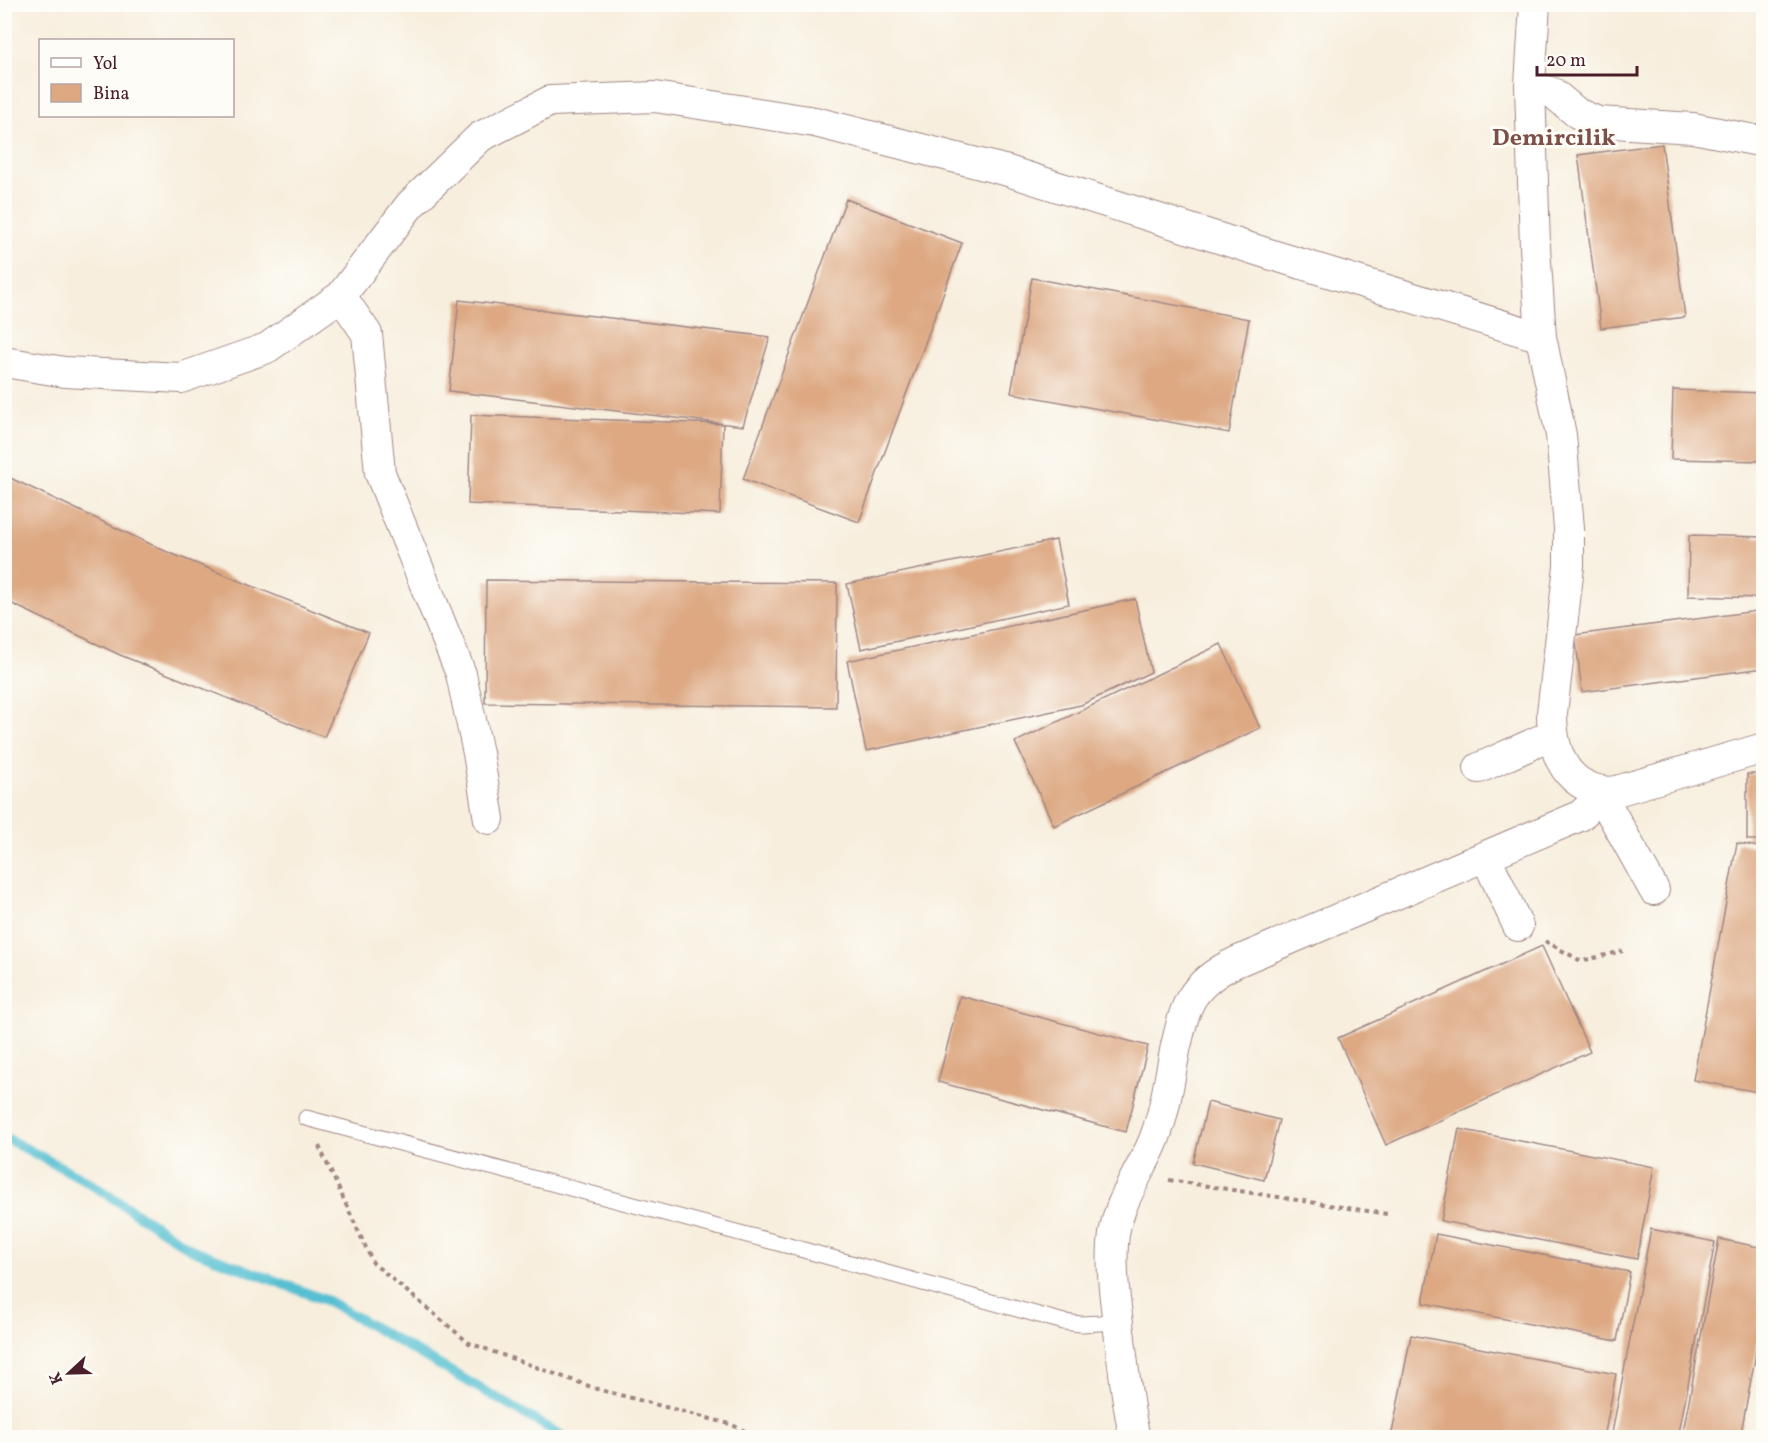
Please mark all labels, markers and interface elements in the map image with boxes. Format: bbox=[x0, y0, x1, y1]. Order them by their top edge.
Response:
legend bbox=[39, 39, 234, 117]
scale bar bbox=[1537, 39, 1638, 77]
text: 20 m bbox=[1546, 49, 1586, 74]
text: Yol bbox=[93, 52, 118, 77]
text: Bina bbox=[93, 82, 129, 107]
district label: Demircilik bbox=[1492, 122, 1616, 156]
north arrow bbox=[39, 1343, 99, 1403]
text: K bbox=[44, 1368, 69, 1387]

